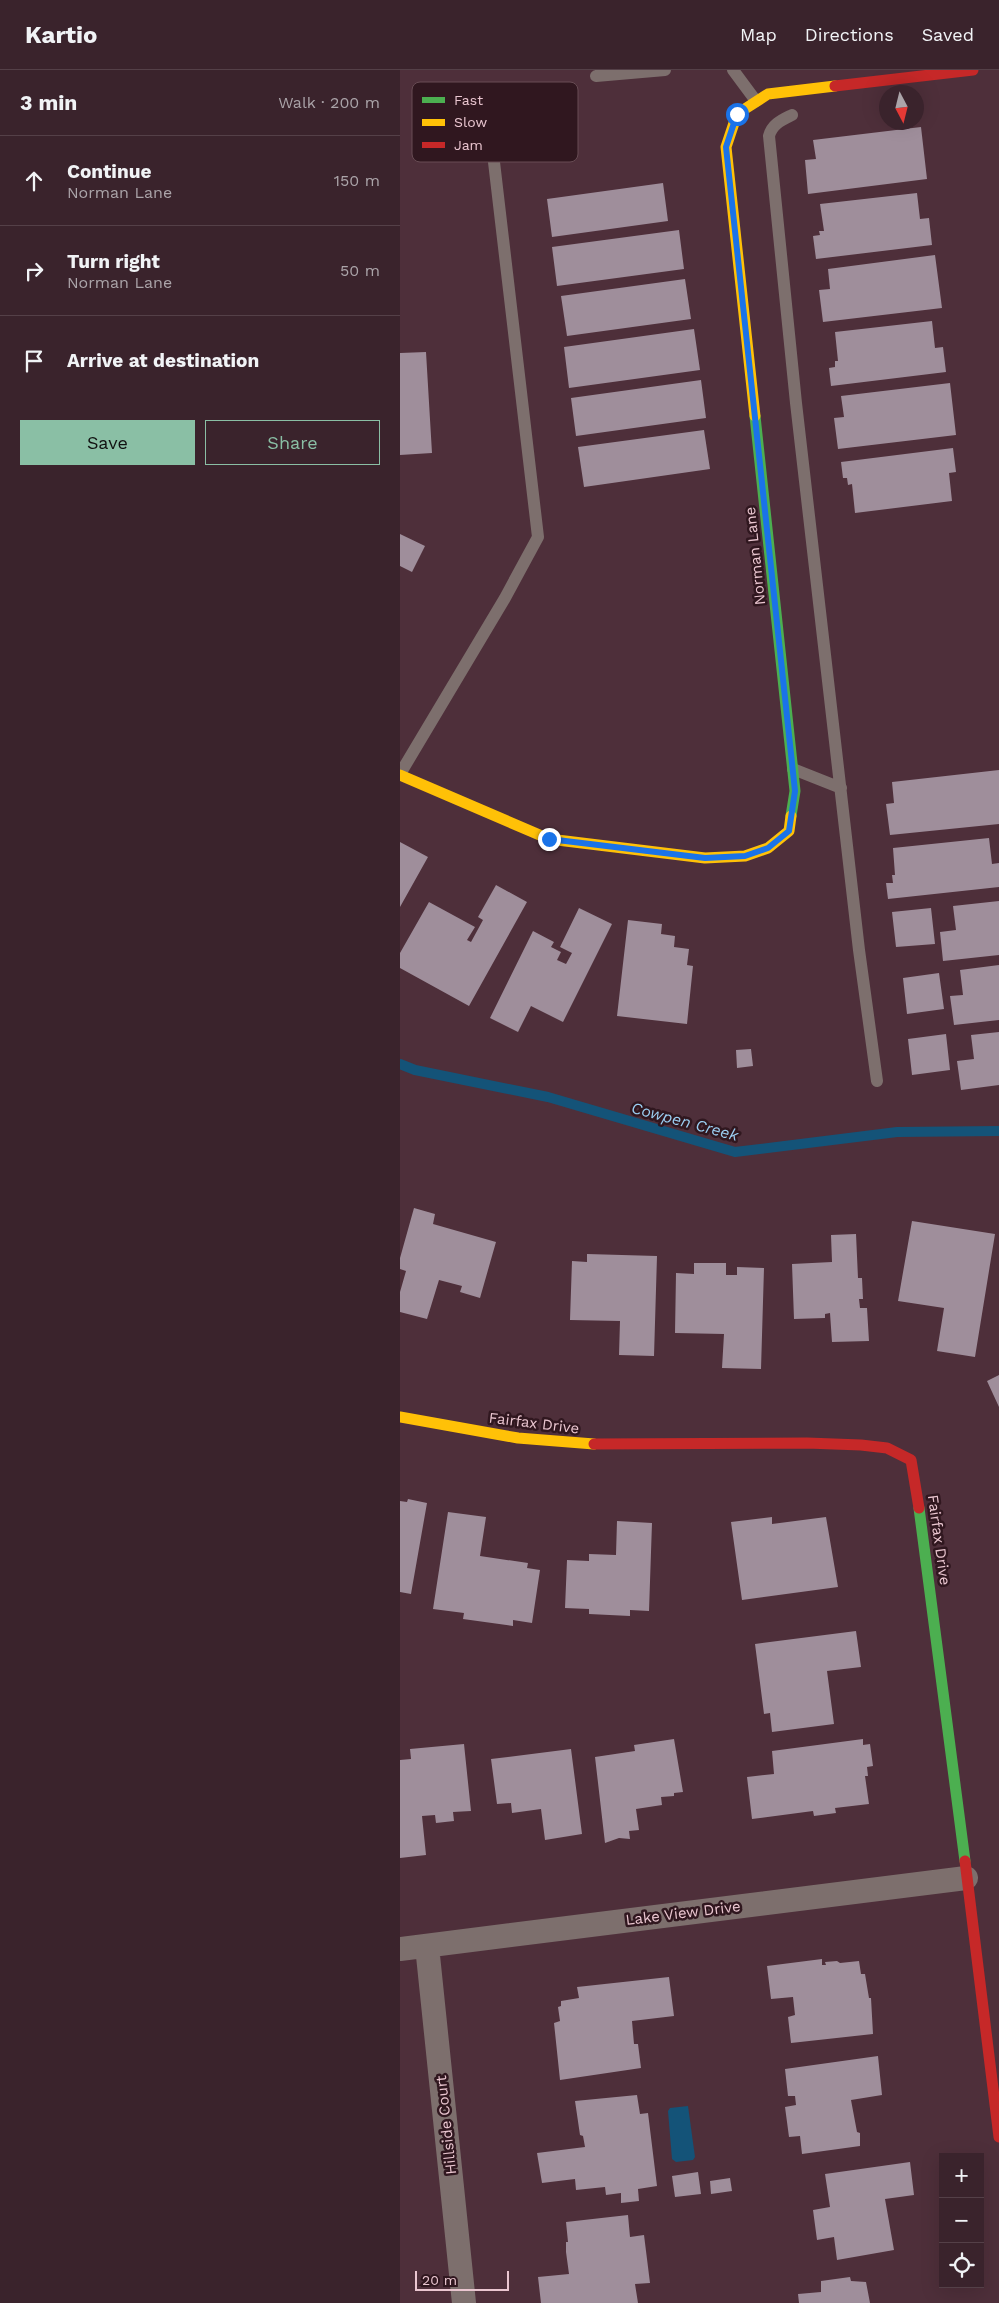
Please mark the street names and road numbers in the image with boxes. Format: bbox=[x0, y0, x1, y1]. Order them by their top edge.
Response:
street label: Norman Lane bbox=[741, 506, 769, 606]
street label: Fairfax Drive bbox=[488, 1409, 580, 1437]
street label: Fairfax Drive bbox=[924, 1494, 954, 1586]
street label: Lake View Drive bbox=[624, 1897, 742, 1929]
street label: Hillside Court bbox=[432, 2074, 460, 2176]

